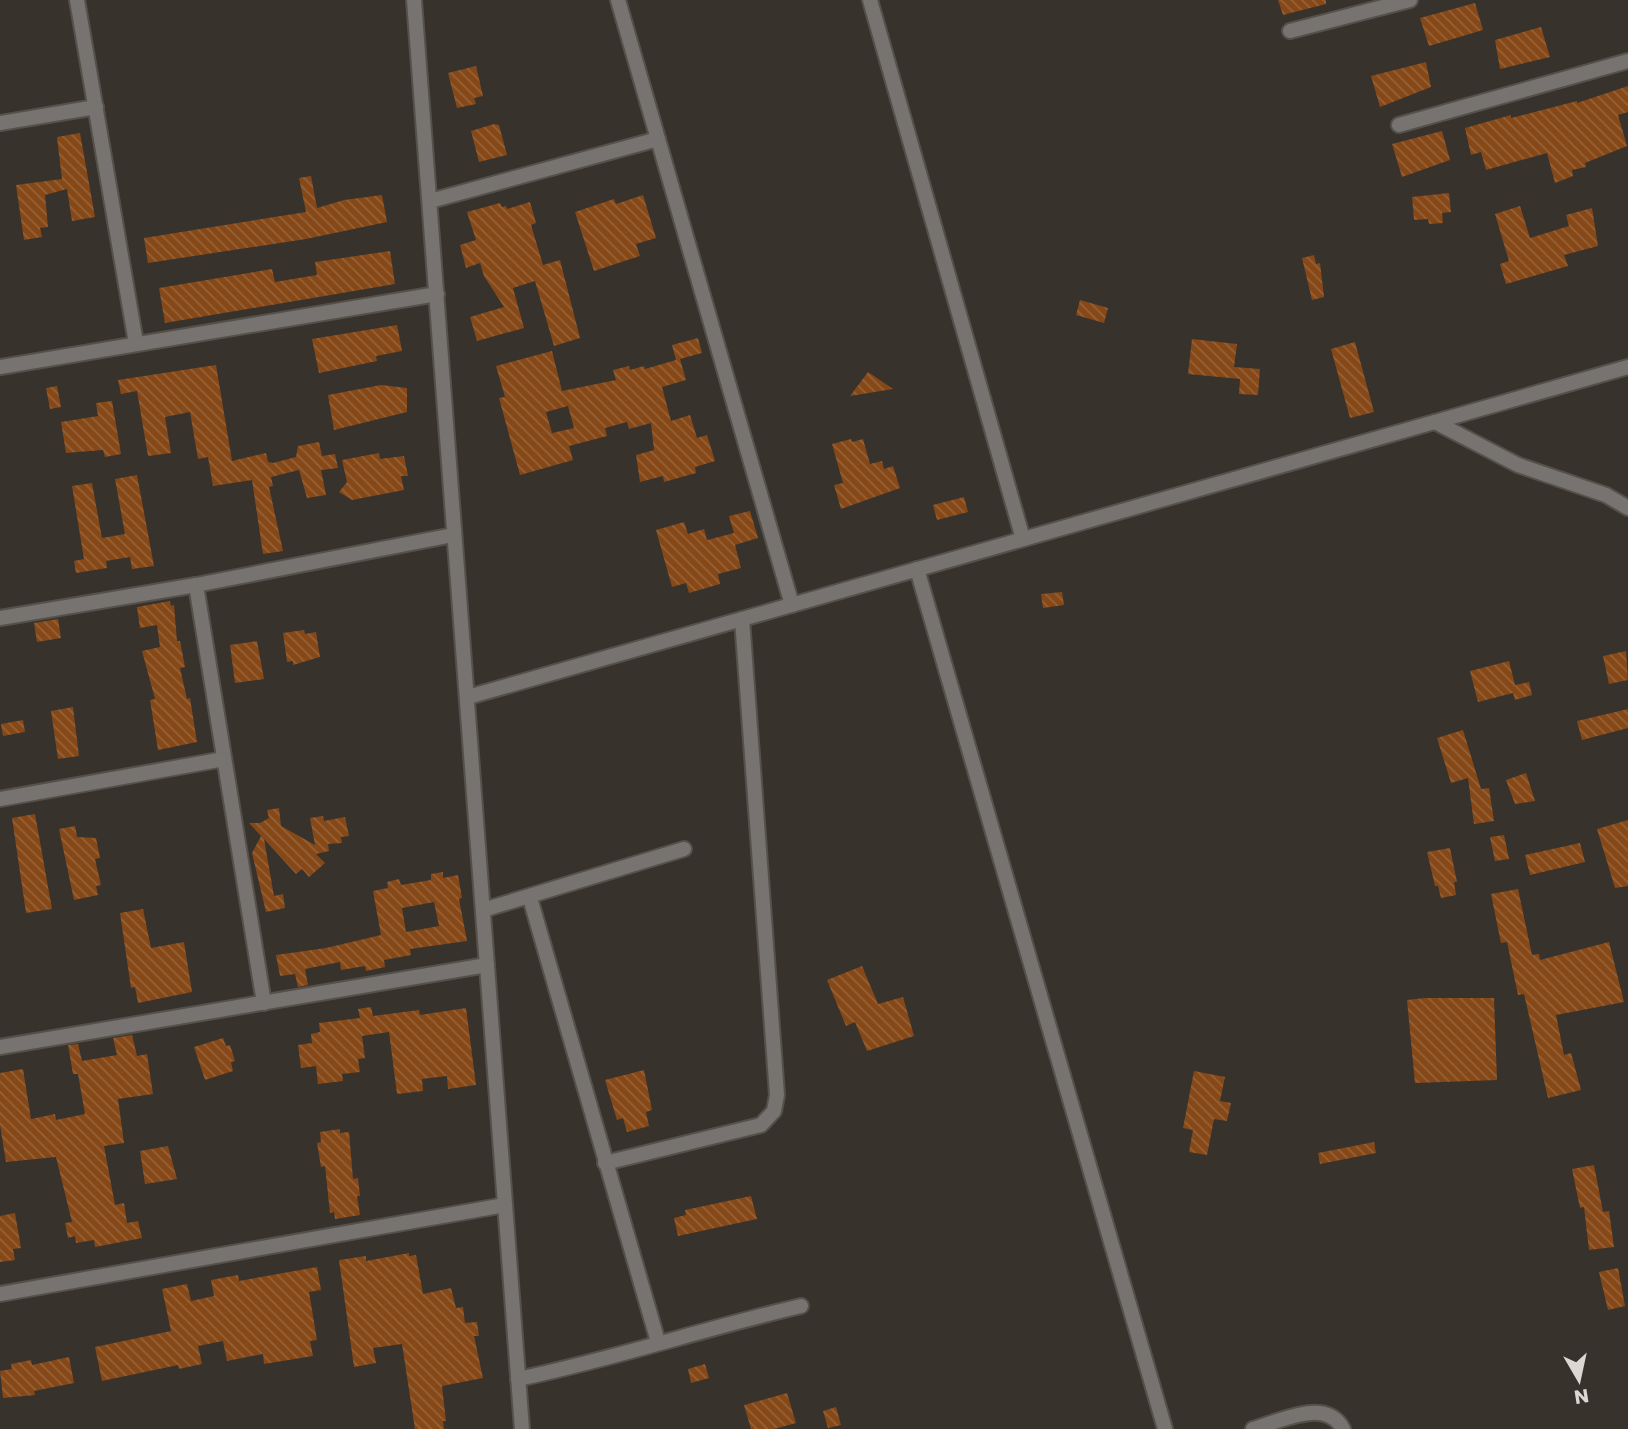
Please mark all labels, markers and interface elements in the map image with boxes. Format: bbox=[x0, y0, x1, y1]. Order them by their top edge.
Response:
north arrow bbox=[1544, 1345, 1614, 1415]
text: N bbox=[1572, 1382, 1591, 1411]

